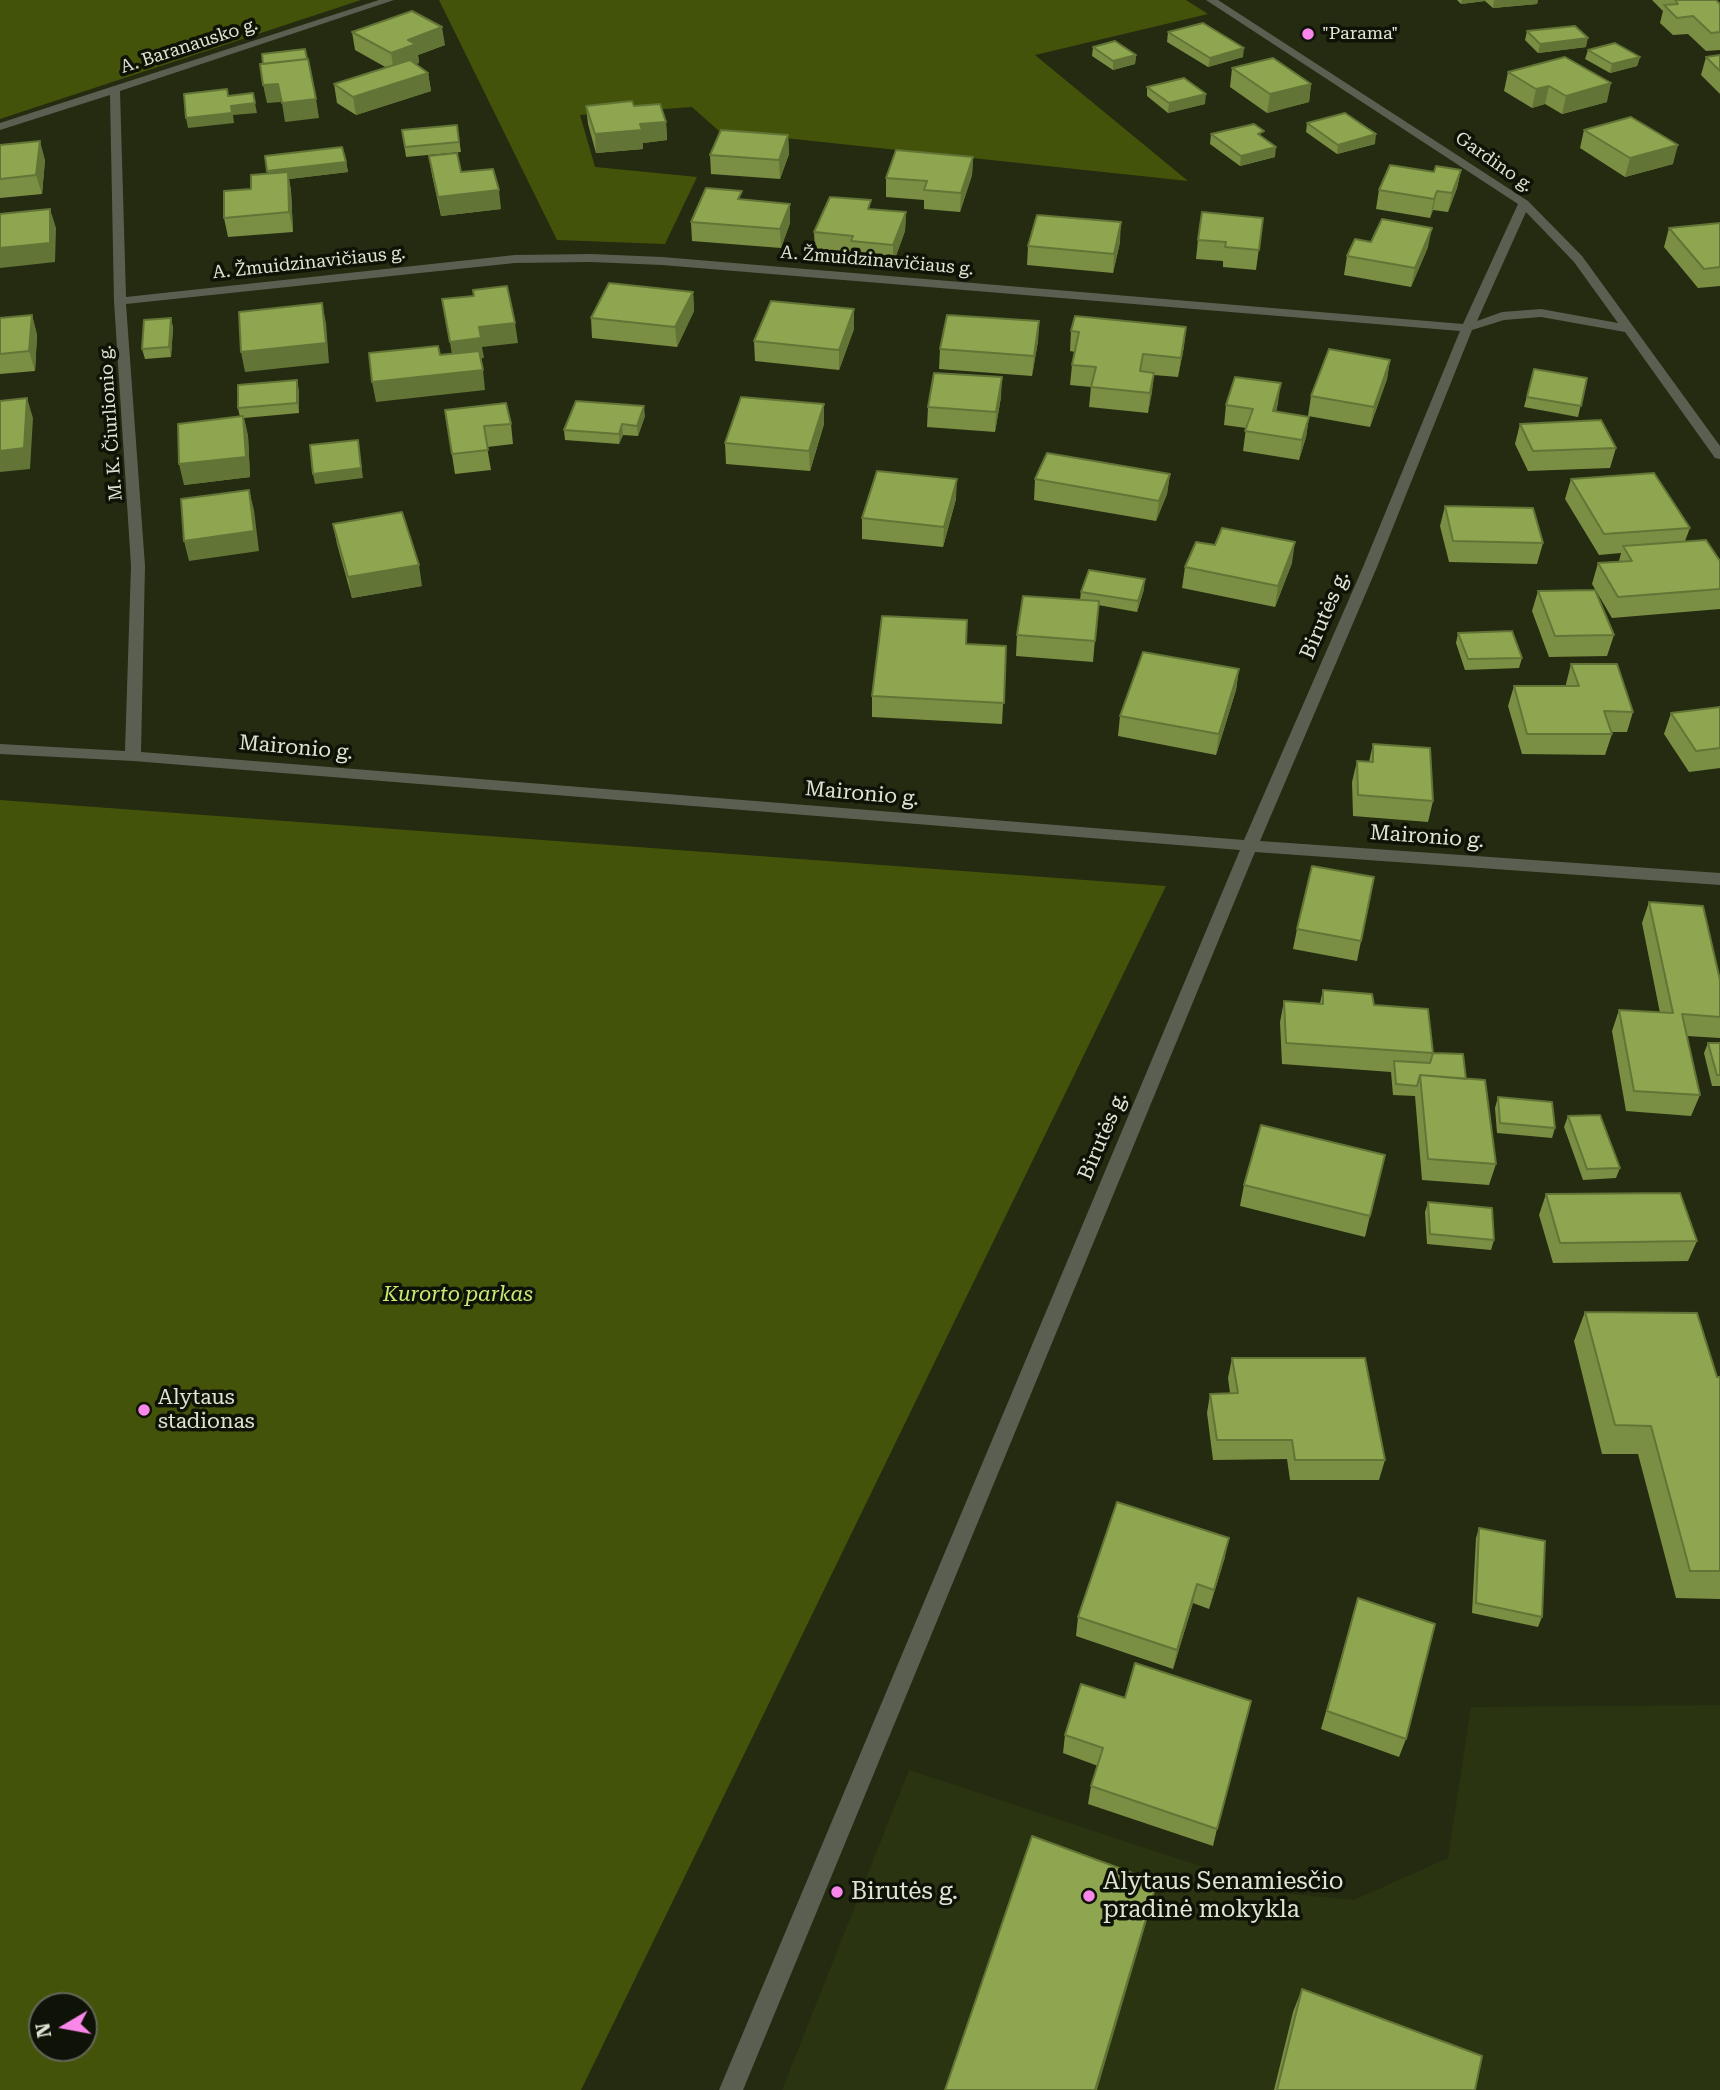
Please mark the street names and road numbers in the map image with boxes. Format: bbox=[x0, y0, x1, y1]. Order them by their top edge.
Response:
street label: A. Baranausko g. bbox=[118, 14, 260, 78]
street label: Gardino g. bbox=[1451, 127, 1537, 197]
street label: A. Žmuidzinavičiaus g. bbox=[212, 242, 406, 284]
street label: A. Žmuidzinavičiaus g. bbox=[780, 242, 974, 280]
street label: M. K. Čiurlionio g. bbox=[95, 344, 127, 502]
street label: Birutės g. bbox=[1295, 567, 1355, 663]
street label: Maironio g. bbox=[238, 730, 354, 766]
street label: Maironio g. bbox=[804, 776, 920, 812]
street label: Maironio g. bbox=[1369, 820, 1485, 854]
street label: Birutės g. bbox=[1073, 1088, 1133, 1184]

